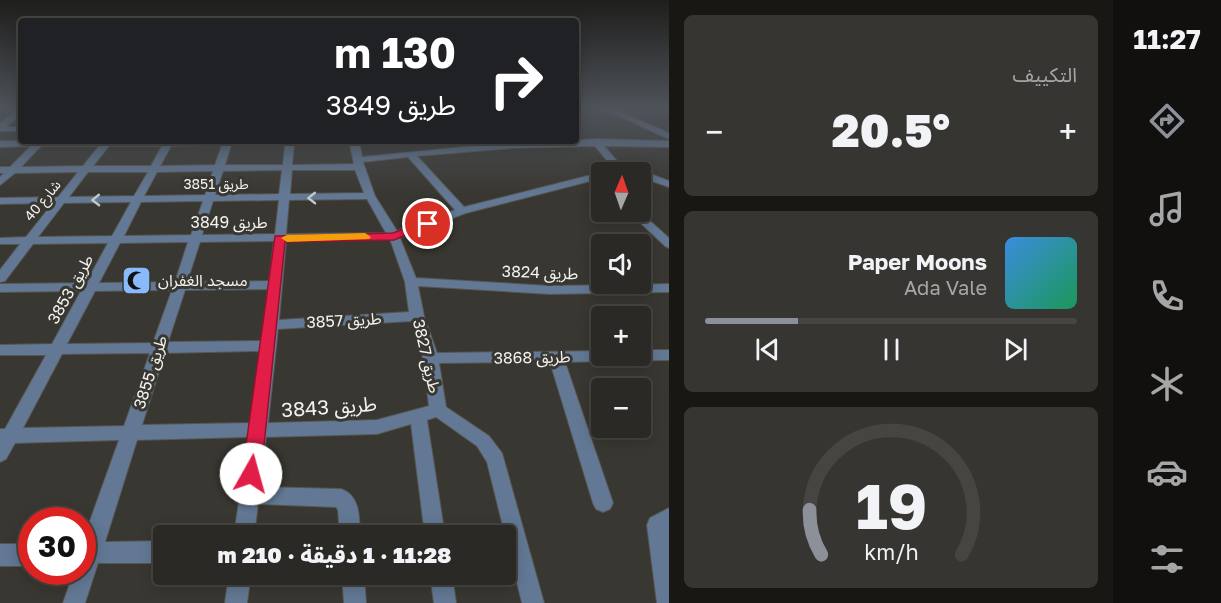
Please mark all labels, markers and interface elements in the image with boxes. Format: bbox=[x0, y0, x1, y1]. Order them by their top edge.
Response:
text: 11:27 bbox=[1133, 23, 1201, 55]
text: 130 m bbox=[334, 27, 456, 77]
icon: right bbox=[477, 42, 555, 120]
text: التكييف bbox=[1013, 62, 1077, 86]
text: طريق 3849 bbox=[326, 89, 456, 121]
icon: directions bbox=[1146, 100, 1188, 142]
text: 20.5° bbox=[832, 103, 950, 157]
text: − bbox=[705, 112, 723, 151]
text: + bbox=[1059, 112, 1077, 151]
north arrow bbox=[591, 162, 651, 222]
map controls bbox=[591, 162, 651, 438]
street label: طريق 3851 bbox=[183, 175, 249, 194]
street label: شارع 40 bbox=[20, 176, 66, 226]
icon: music bbox=[1146, 188, 1188, 230]
one-way arrow bbox=[307, 191, 316, 204]
one-way arrow bbox=[91, 193, 100, 206]
pin bbox=[402, 198, 453, 249]
icon: arrive bbox=[411, 207, 444, 240]
street label: طريق 3849 bbox=[191, 212, 268, 233]
button: sound bbox=[591, 234, 651, 294]
text: Paper Moons bbox=[848, 248, 987, 275]
street label: طريق 3853 bbox=[43, 251, 98, 328]
street label: طريق 3824 bbox=[501, 261, 579, 284]
mosque icon: مسجد الغفران bbox=[121, 264, 153, 296]
place label: مسجد الغفران bbox=[158, 270, 248, 290]
text: Ada Vale bbox=[904, 275, 987, 299]
icon: phone bbox=[1146, 275, 1188, 317]
button: + bbox=[591, 306, 651, 366]
street label: طريق 3857 bbox=[306, 308, 382, 333]
street label: طريق 3827 bbox=[408, 317, 445, 395]
street label: طريق 3855 bbox=[129, 333, 172, 412]
icon: previous bbox=[751, 333, 784, 366]
icon: pause bbox=[875, 333, 908, 366]
icon: next bbox=[999, 333, 1032, 366]
street label: طريق 3868 bbox=[493, 346, 571, 369]
icon: climate bbox=[1146, 363, 1188, 405]
button: − bbox=[591, 378, 651, 438]
street label: طريق 3843 bbox=[280, 391, 378, 423]
position arrow bbox=[219, 442, 283, 506]
icon: car bbox=[1146, 451, 1188, 493]
text: 19 bbox=[855, 468, 927, 543]
speed limit sign: 30 bbox=[18, 507, 96, 585]
icon: filters bbox=[1146, 538, 1188, 580]
text: km/h bbox=[864, 539, 918, 565]
text: 11:28 · 1 دقيقة · 210 m bbox=[217, 541, 452, 568]

